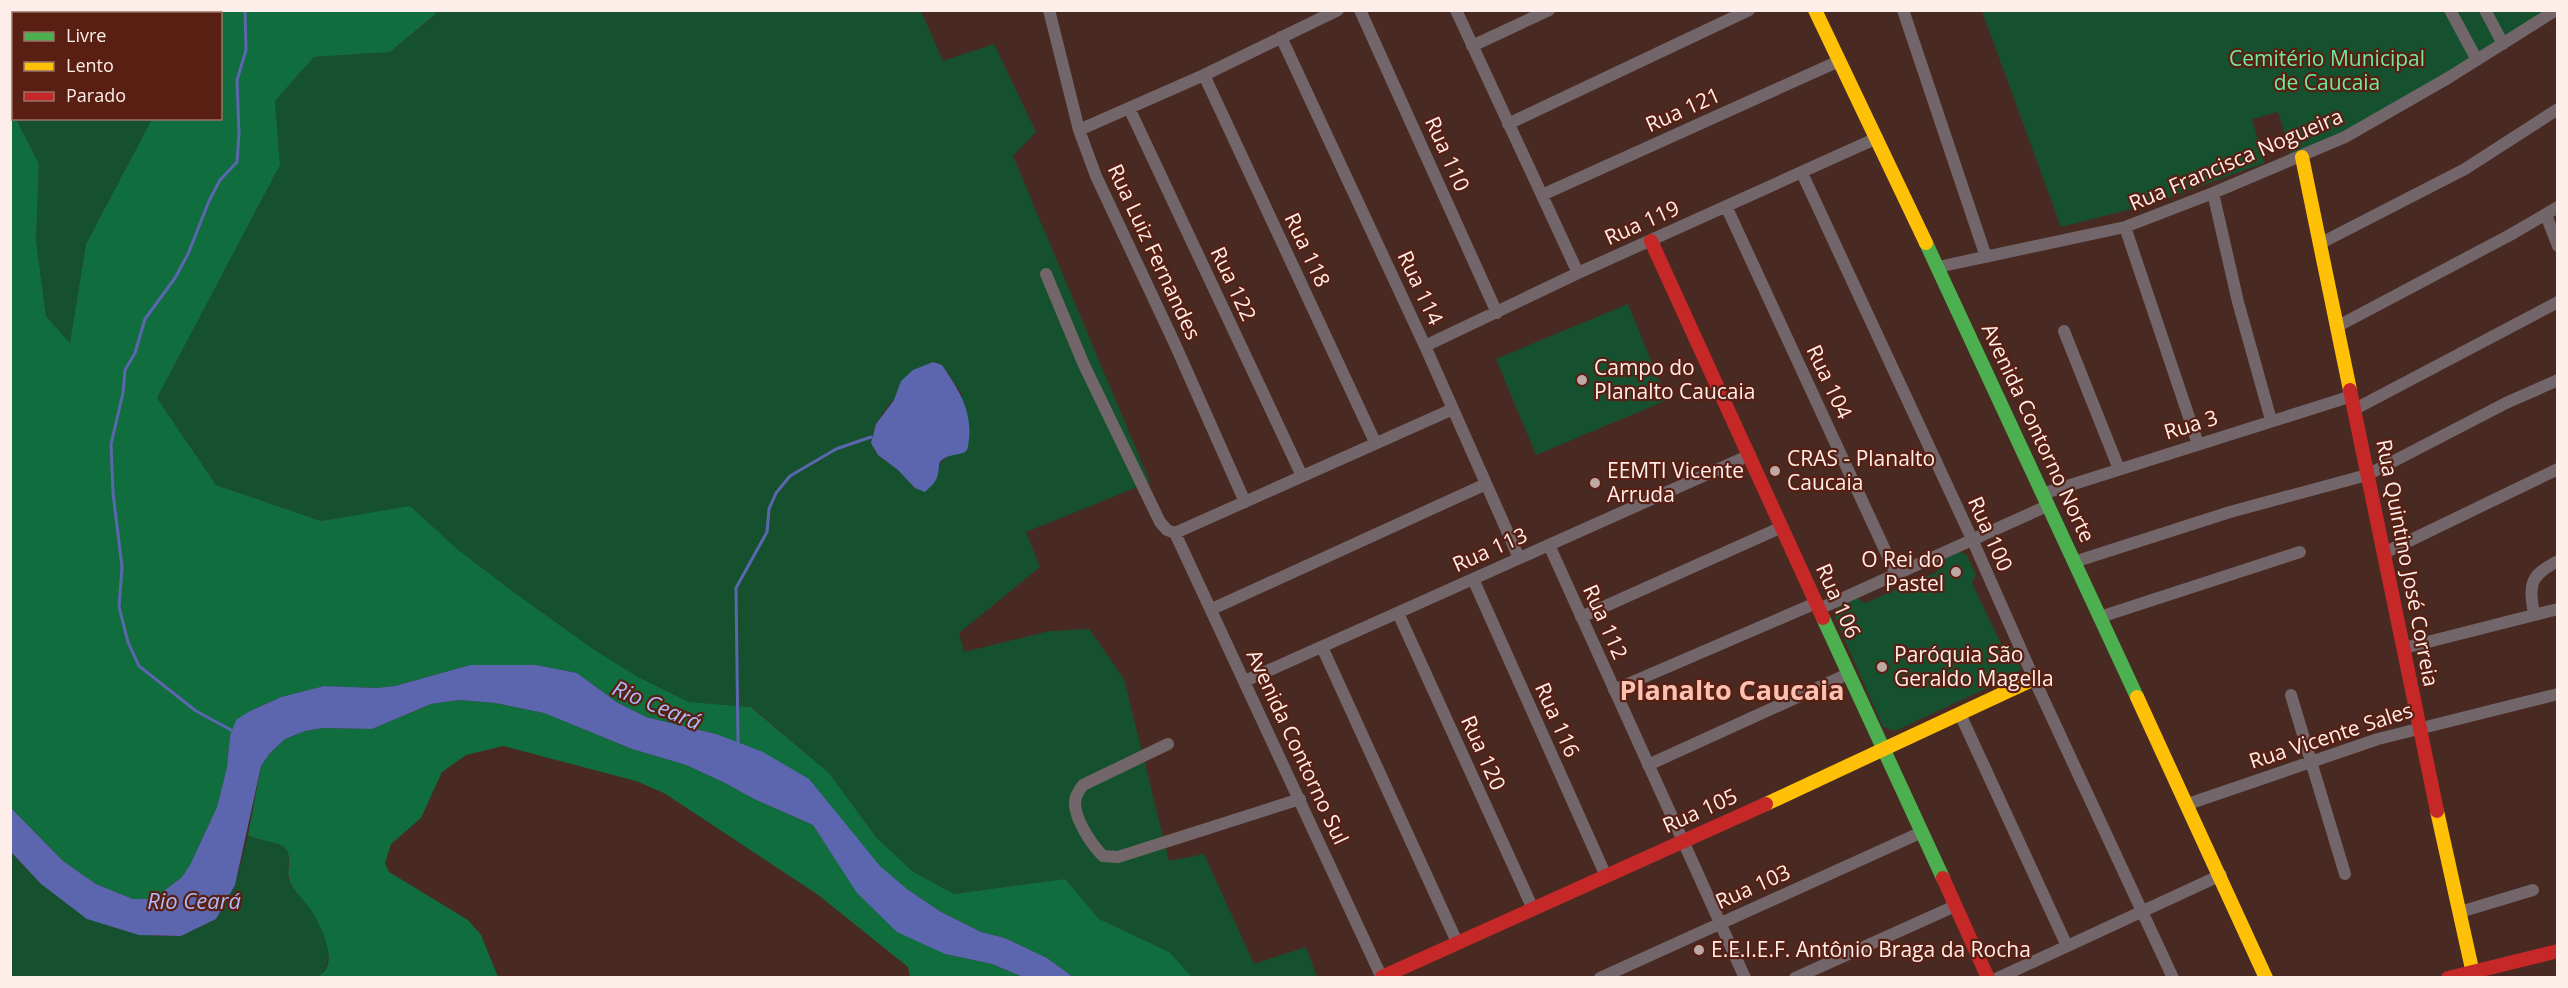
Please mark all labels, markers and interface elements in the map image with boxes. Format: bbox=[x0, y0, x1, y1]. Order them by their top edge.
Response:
legend bbox=[12, 12, 222, 120]
text: Livre bbox=[66, 23, 106, 47]
park label: Cemitério Municipal de Caucaia bbox=[2229, 44, 2425, 96]
text: Lento bbox=[66, 53, 114, 77]
street label: Rua 121 bbox=[1641, 80, 1724, 138]
text: Parado bbox=[66, 83, 126, 107]
street label: Rua Francisca Nogueira bbox=[2124, 101, 2347, 217]
street label: Rua 110 bbox=[1419, 112, 1477, 195]
street label: Rua Luiz Fernandes bbox=[1102, 159, 1208, 344]
street label: Rua 119 bbox=[1600, 193, 1683, 251]
street label: Rua 118 bbox=[1279, 208, 1337, 291]
street label: Rua 122 bbox=[1205, 242, 1263, 325]
street label: Rua 114 bbox=[1392, 246, 1450, 329]
street label: Avenida Contorno Norte bbox=[1976, 319, 2102, 547]
street label: Rua 104 bbox=[1801, 340, 1859, 423]
place label: Campo do Planalto Caucaia bbox=[1594, 353, 1756, 405]
marker: Campo do Planalto Caucaia bbox=[1575, 373, 1589, 387]
street label: Rua 3 bbox=[2160, 403, 2221, 445]
street label: Rua Quintino José Correia bbox=[2370, 437, 2446, 689]
place label: CRAS - Planalto Caucaia bbox=[1787, 444, 1935, 496]
place label: EEMTI Vicente Arruda bbox=[1607, 456, 1744, 508]
marker: CRAS - Planalto Caucaia bbox=[1768, 464, 1782, 478]
marker: EEMTI Vicente Arruda bbox=[1588, 476, 1602, 490]
street label: Rua 100 bbox=[1962, 492, 2020, 575]
street label: Rua 113 bbox=[1448, 520, 1531, 578]
place label: O Rei do Pastel bbox=[1861, 545, 1944, 597]
street label: Rua 106 bbox=[1810, 559, 1868, 642]
marker: O Rei do Pastel bbox=[1949, 565, 1963, 579]
street label: Rua 112 bbox=[1577, 580, 1635, 663]
place label: Paróquia São Geraldo Magella bbox=[1894, 640, 2054, 692]
street label: Avenida Contorno Sul bbox=[1240, 645, 1355, 848]
marker: Paróquia São Geraldo Magella bbox=[1875, 660, 1889, 674]
district label: Planalto Caucaia bbox=[1619, 671, 1845, 708]
water label: Rio Ceará bbox=[608, 672, 706, 736]
street label: Rua 116 bbox=[1529, 678, 1587, 761]
street label: Rua Vicente Sales bbox=[2245, 695, 2416, 775]
street label: Rua 120 bbox=[1455, 711, 1513, 794]
street label: Rua 105 bbox=[1658, 781, 1741, 839]
street label: Rua 103 bbox=[1711, 857, 1794, 915]
water label: Rio Ceará bbox=[147, 885, 241, 915]
place label: E.E.I.E.F. Antônio Braga da Rocha bbox=[1711, 935, 2031, 963]
marker: E.E.I.E.F. Antônio Braga da Rocha bbox=[1692, 943, 1706, 957]

